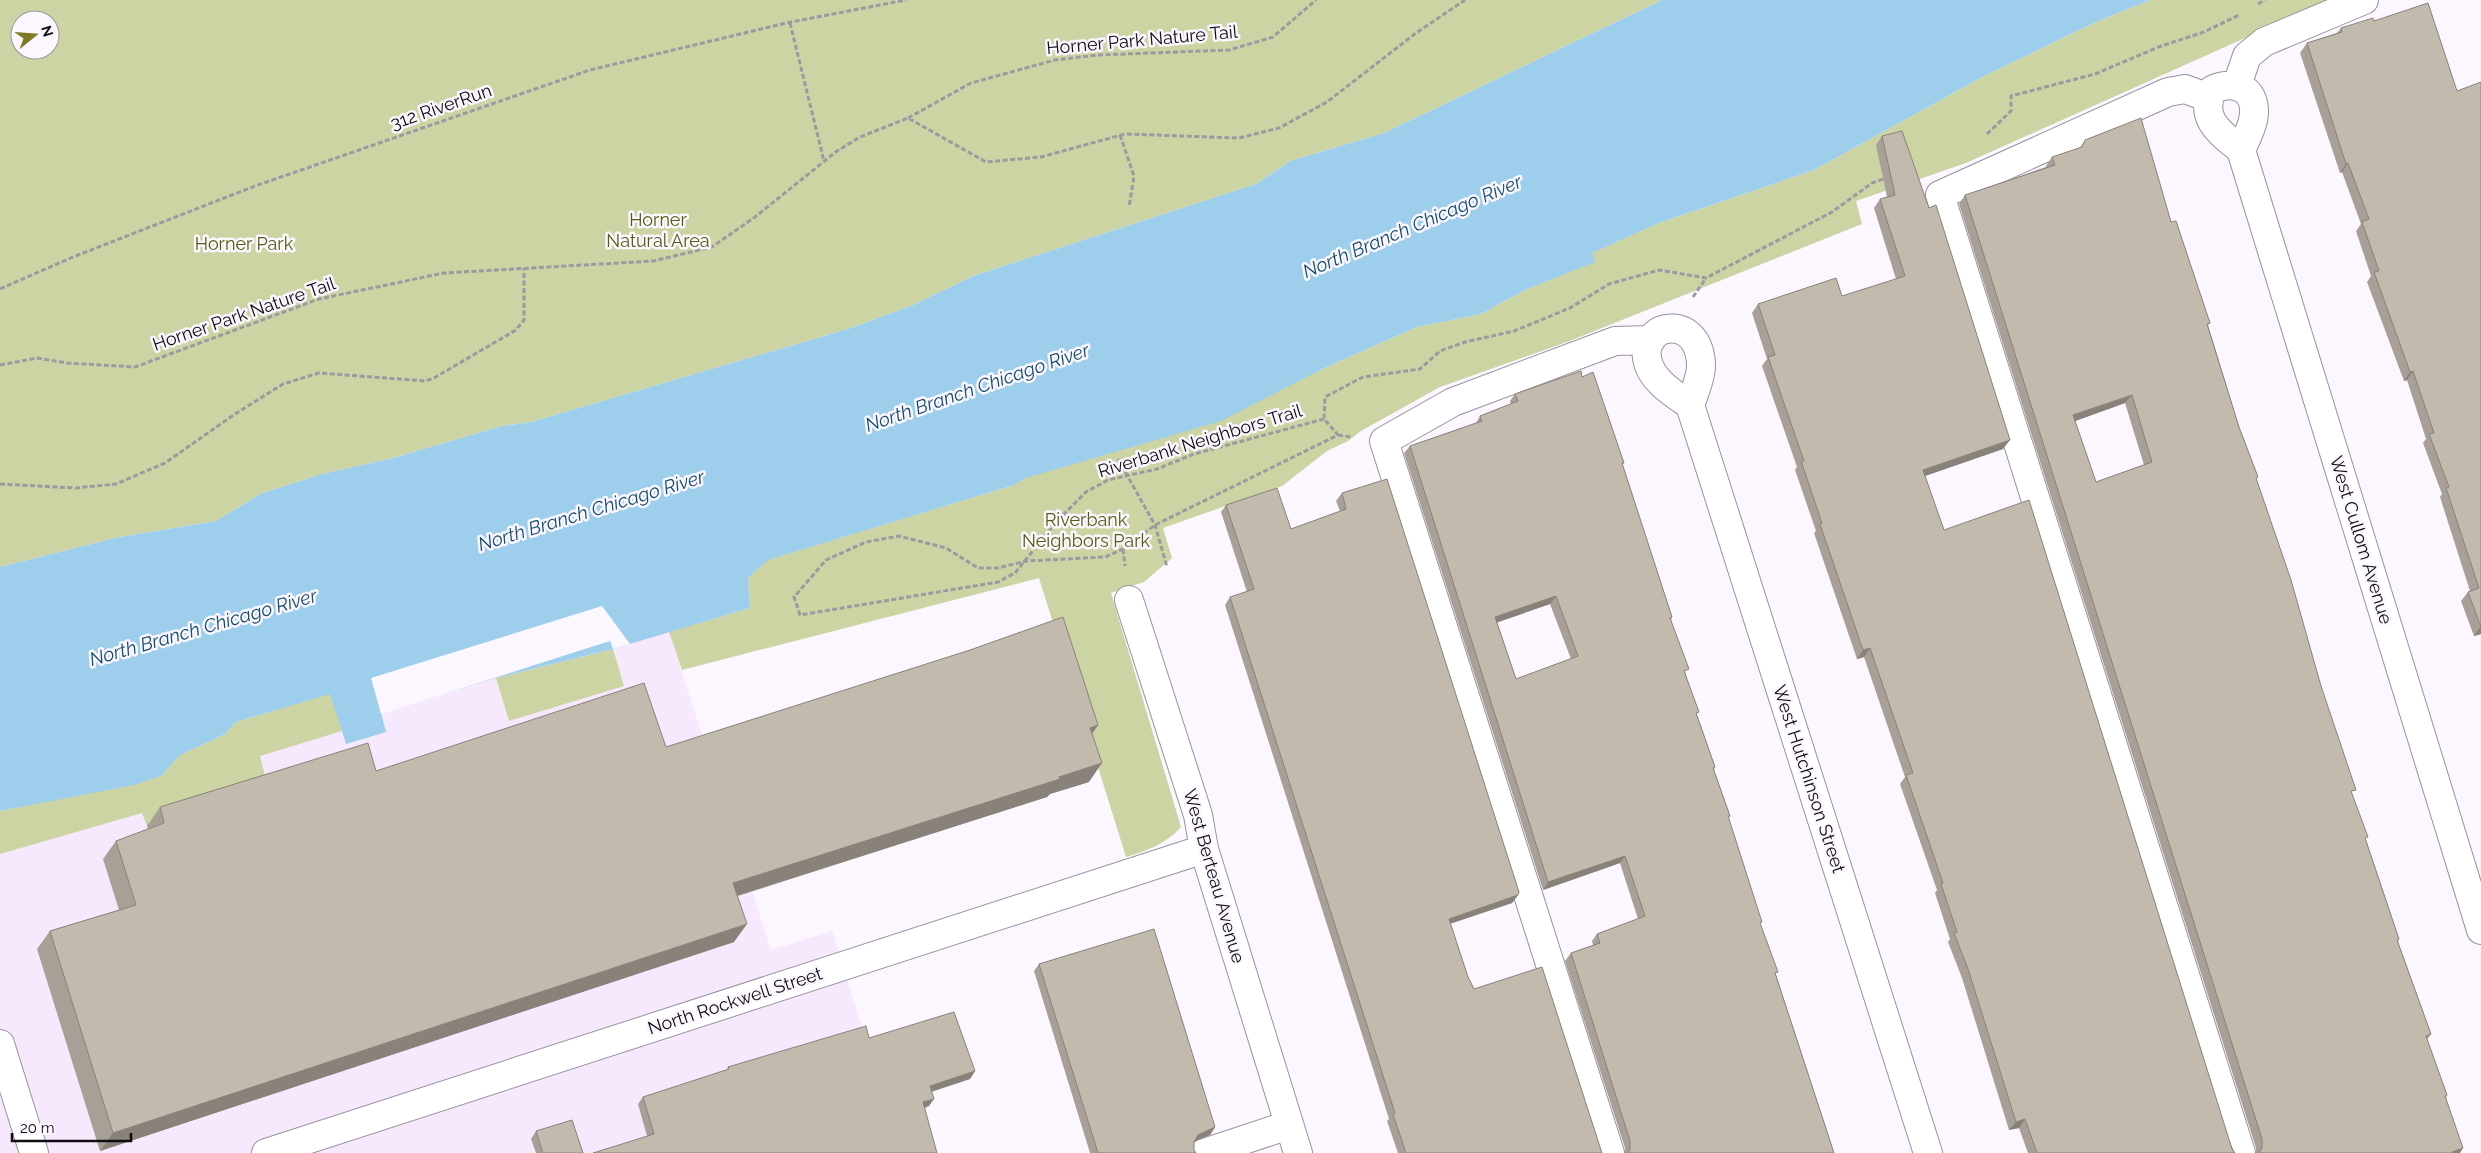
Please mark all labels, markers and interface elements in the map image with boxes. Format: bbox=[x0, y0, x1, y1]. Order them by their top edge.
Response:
north arrow bbox=[10, 10, 60, 60]
street label: Horner Park Nature Tail bbox=[1046, 21, 1238, 58]
text: N bbox=[38, 24, 57, 39]
street label: 312 RiverRun bbox=[387, 79, 494, 134]
water label: North Branch Chicago River bbox=[1299, 169, 1526, 282]
park label: Horner Natural Area bbox=[606, 209, 710, 251]
park label: Horner Park bbox=[195, 233, 294, 254]
street label: Horner Park Nature Tail bbox=[150, 272, 338, 355]
water label: North Branch Chicago River bbox=[862, 338, 1093, 436]
street label: Riverbank Neighbors Trail bbox=[1095, 399, 1305, 482]
street label: West Cullom Avenue bbox=[2326, 453, 2397, 627]
water label: North Branch Chicago River bbox=[475, 465, 708, 555]
park label: Riverbank Neighbors Park bbox=[1022, 509, 1150, 551]
water label: North Branch Chicago River bbox=[87, 584, 321, 670]
street label: West Hutchinson Street bbox=[1769, 682, 1850, 876]
street label: West Berteau Avenue bbox=[1180, 786, 1250, 966]
street label: North Rockwell Street bbox=[645, 962, 825, 1039]
scale bar bbox=[12, 1110, 131, 1142]
text: 20 m bbox=[20, 1119, 55, 1137]

